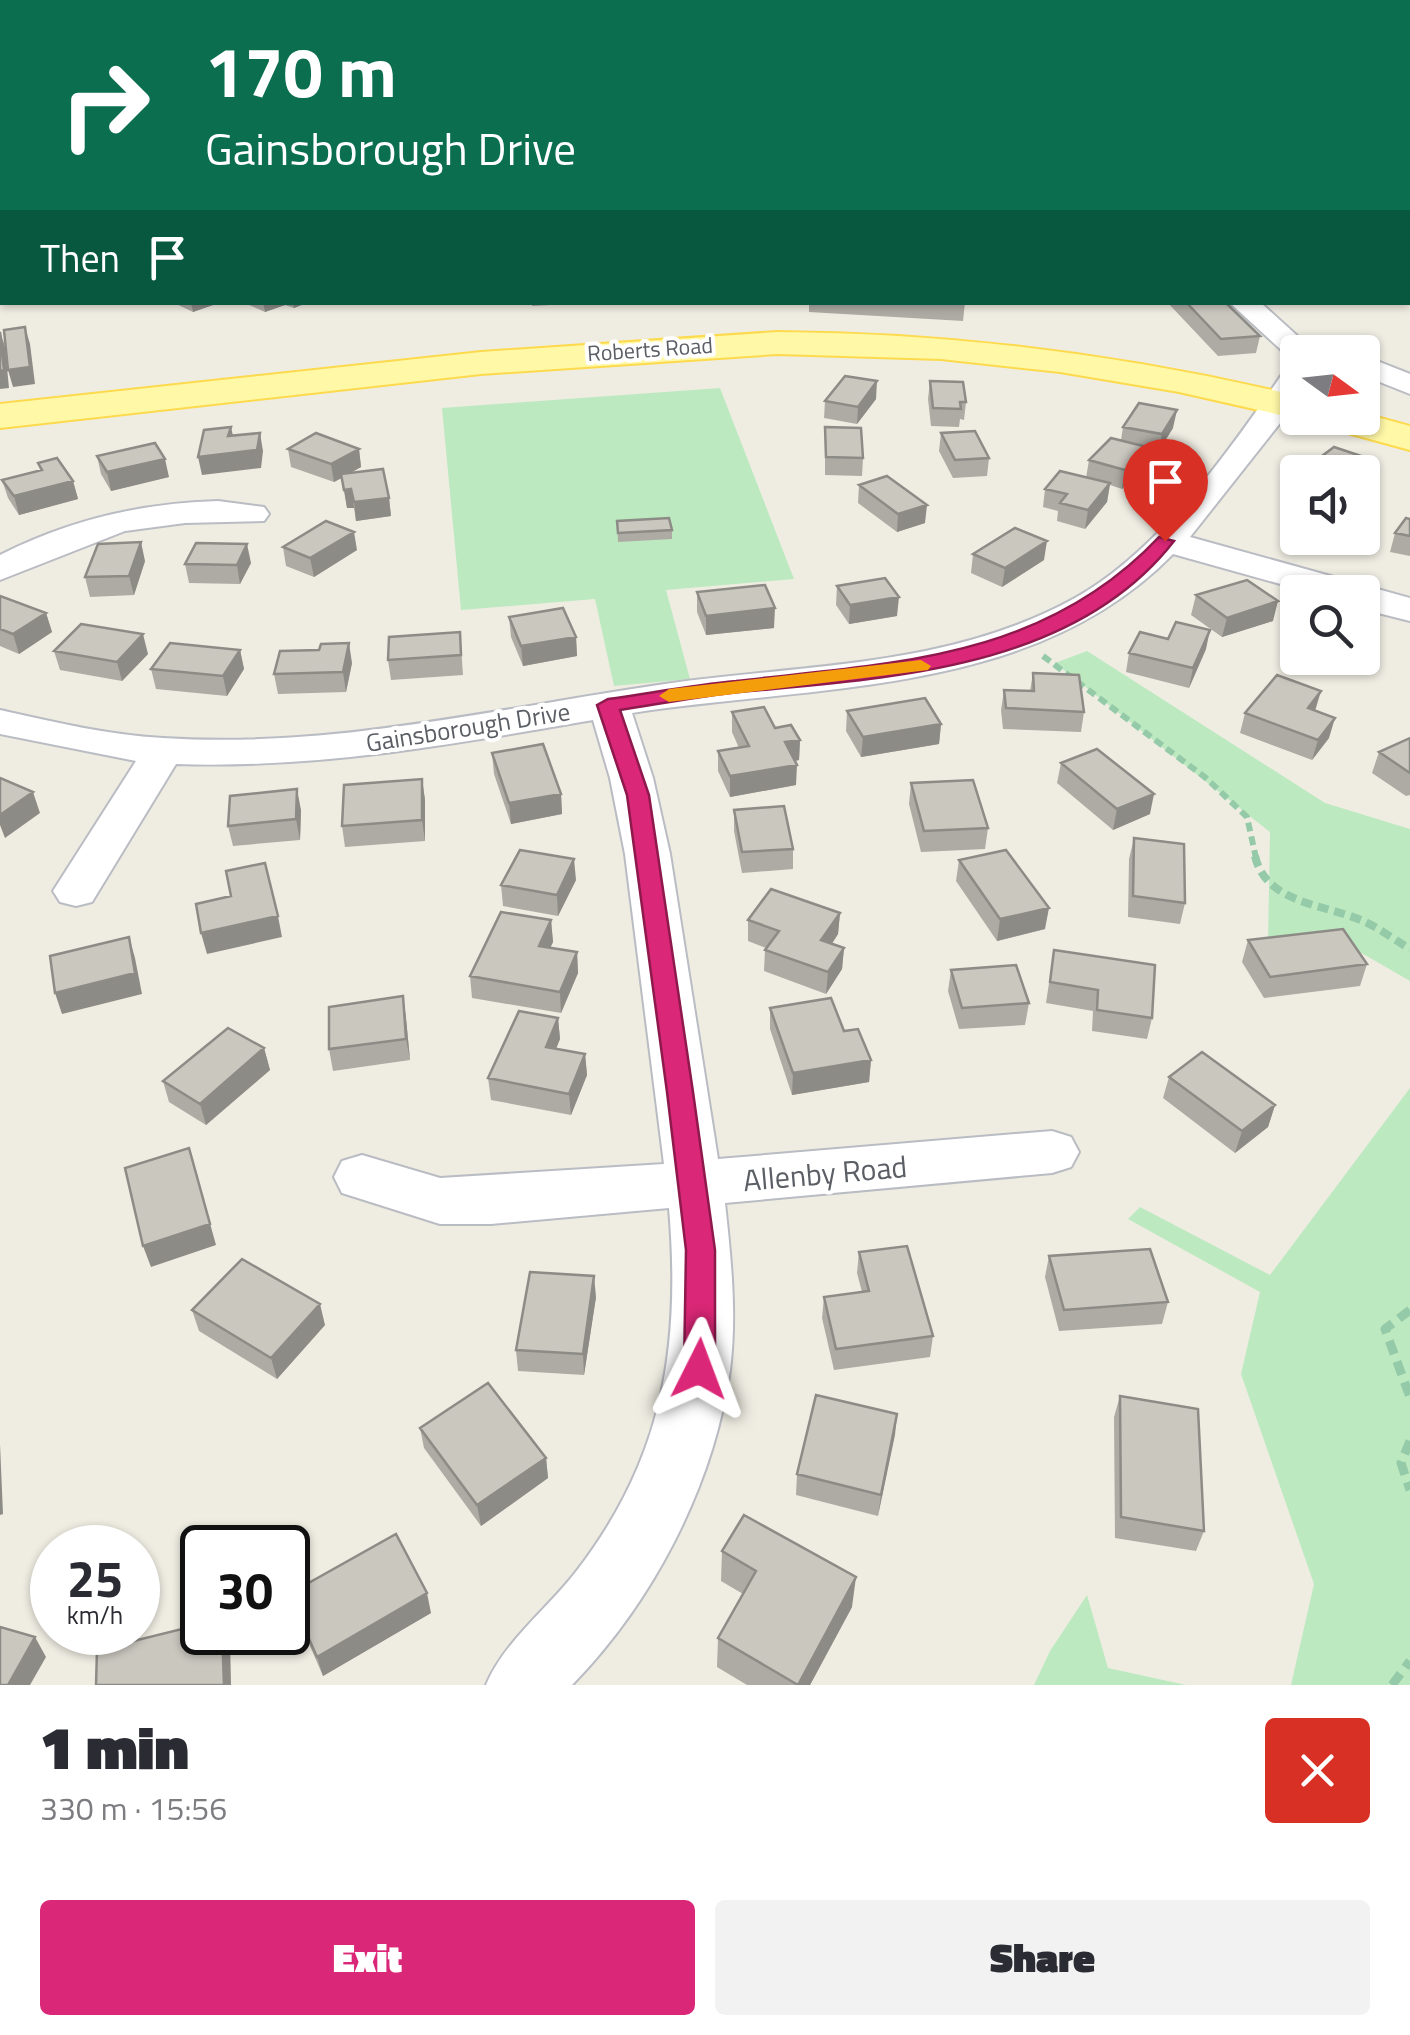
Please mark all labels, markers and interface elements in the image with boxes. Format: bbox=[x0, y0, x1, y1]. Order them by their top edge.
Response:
text: 170 m bbox=[205, 18, 397, 124]
icon: right bbox=[40, 40, 170, 170]
text: Gainsborough Drive bbox=[205, 114, 576, 182]
text: Then bbox=[40, 229, 120, 287]
icon: arrive bbox=[140, 230, 195, 285]
street label: Roberts Road bbox=[586, 328, 714, 370]
north arrow bbox=[1280, 335, 1380, 435]
map controls bbox=[1280, 335, 1380, 675]
pin bbox=[1123, 439, 1208, 542]
icon: arrive bbox=[1138, 454, 1193, 509]
button: sound bbox=[1280, 455, 1380, 555]
button: search bbox=[1280, 575, 1380, 675]
street label: Gainsborough Drive bbox=[363, 692, 573, 762]
street label: Allenby Road bbox=[741, 1143, 909, 1203]
position arrow bbox=[647, 1317, 751, 1421]
speed limit sign: 30 bbox=[180, 1525, 310, 1655]
text: 25 bbox=[67, 1540, 123, 1616]
text: km/h bbox=[67, 1596, 123, 1634]
text: 1 min bbox=[40, 1701, 189, 1792]
button: close bbox=[1265, 1718, 1370, 1823]
text: 330 m · 15:56 bbox=[40, 1784, 227, 1832]
button: Exit bbox=[40, 1900, 695, 2015]
button: Share bbox=[715, 1900, 1370, 2015]

